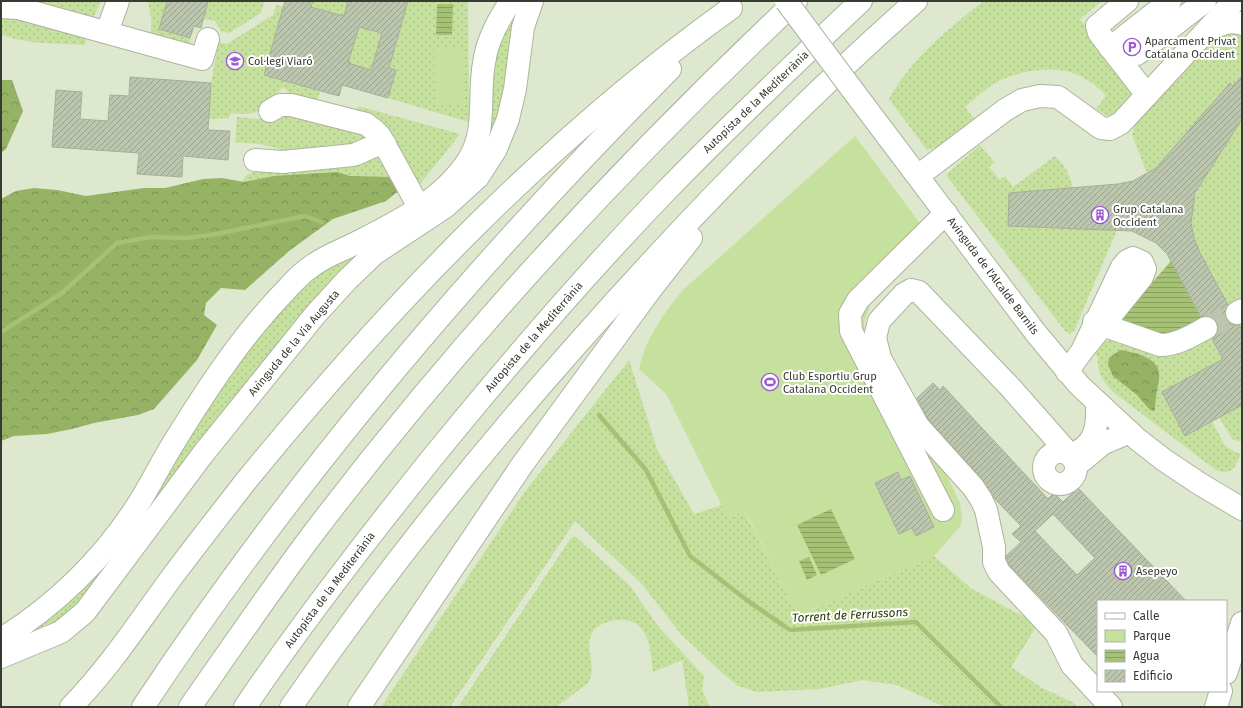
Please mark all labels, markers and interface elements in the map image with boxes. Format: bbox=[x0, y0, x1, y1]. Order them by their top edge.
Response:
place label: Aparcament Privat Catalana Occident bbox=[1145, 35, 1236, 61]
parking icon: Aparcament Privat Catalana Occident bbox=[1122, 37, 1142, 57]
street label: Autopista de la Mediterrània bbox=[701, 48, 811, 156]
school or university icon: Col·legi Viaró bbox=[225, 51, 245, 71]
place label: Col·legi Viaró bbox=[248, 55, 313, 68]
place label: Grup Catalana Occident bbox=[1113, 203, 1183, 229]
building icon: Grup Catalana Occident bbox=[1090, 205, 1110, 225]
street label: Avinguda de l'Alcalde Barnils bbox=[945, 215, 1041, 337]
street label: Autopista de la Mediterrània bbox=[483, 279, 585, 395]
street label: Avinguda de la Via Augusta bbox=[246, 287, 342, 399]
place label: Club Esportiu Grup Catalana Occident bbox=[783, 370, 877, 396]
sports icon: Club Esportiu Grup Catalana Occident bbox=[760, 372, 780, 392]
street label: Autopista de la Mediterrània bbox=[282, 529, 378, 651]
building icon: Asepeyo bbox=[1113, 561, 1133, 581]
place label: Asepeyo bbox=[1136, 565, 1178, 578]
legend bbox=[1097, 600, 1227, 692]
water label: Torrent de Ferrussons bbox=[792, 605, 909, 625]
text: Calle bbox=[1133, 609, 1160, 623]
text: Parque bbox=[1133, 629, 1171, 643]
text: Agua bbox=[1133, 649, 1160, 663]
text: Edificio bbox=[1133, 669, 1173, 683]

